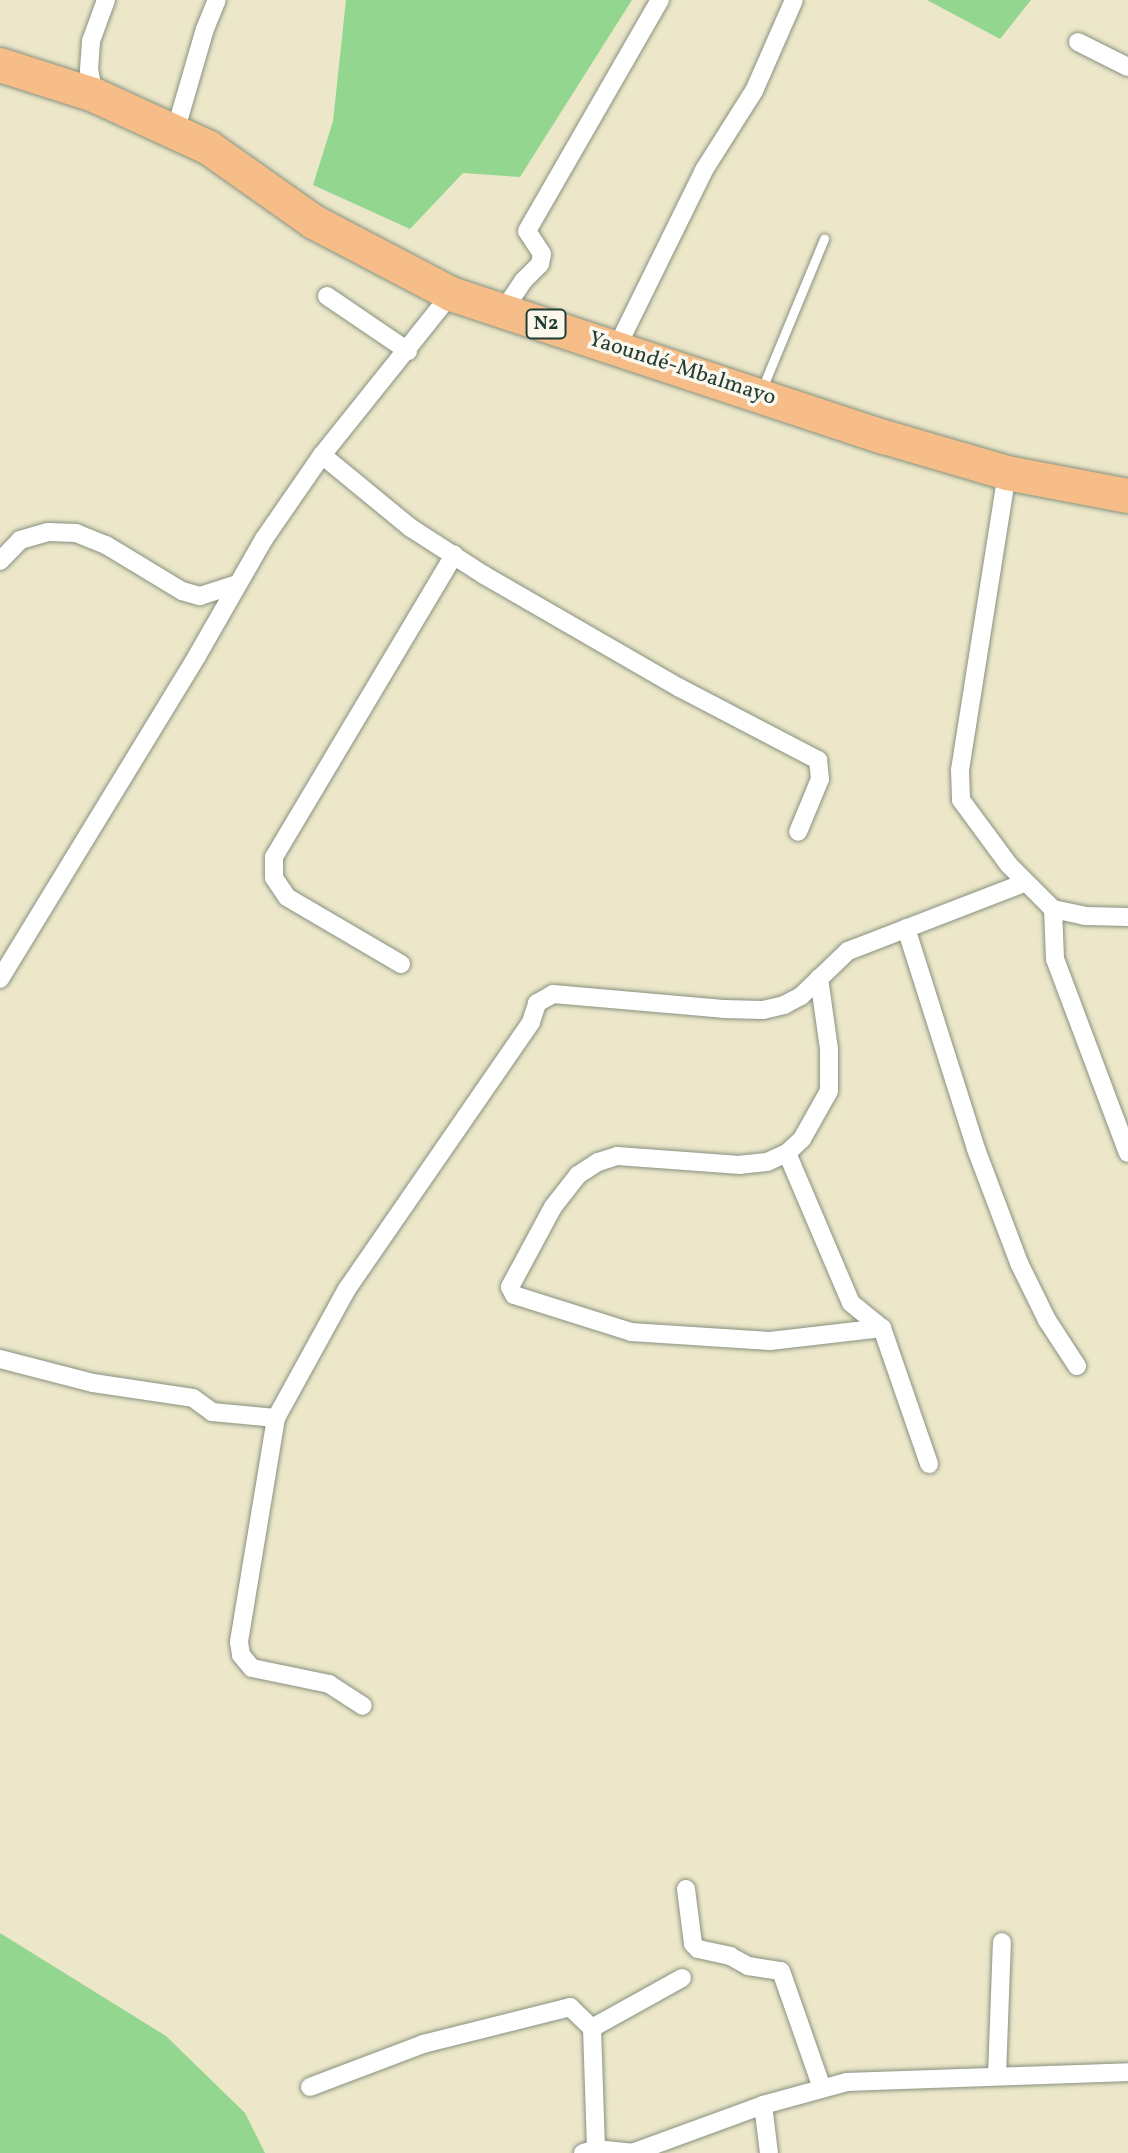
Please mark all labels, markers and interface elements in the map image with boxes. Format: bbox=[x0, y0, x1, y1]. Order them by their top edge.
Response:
road number: N2 bbox=[524, 308, 568, 340]
street label: Yaoundé-Mbalmayo bbox=[585, 326, 779, 412]

